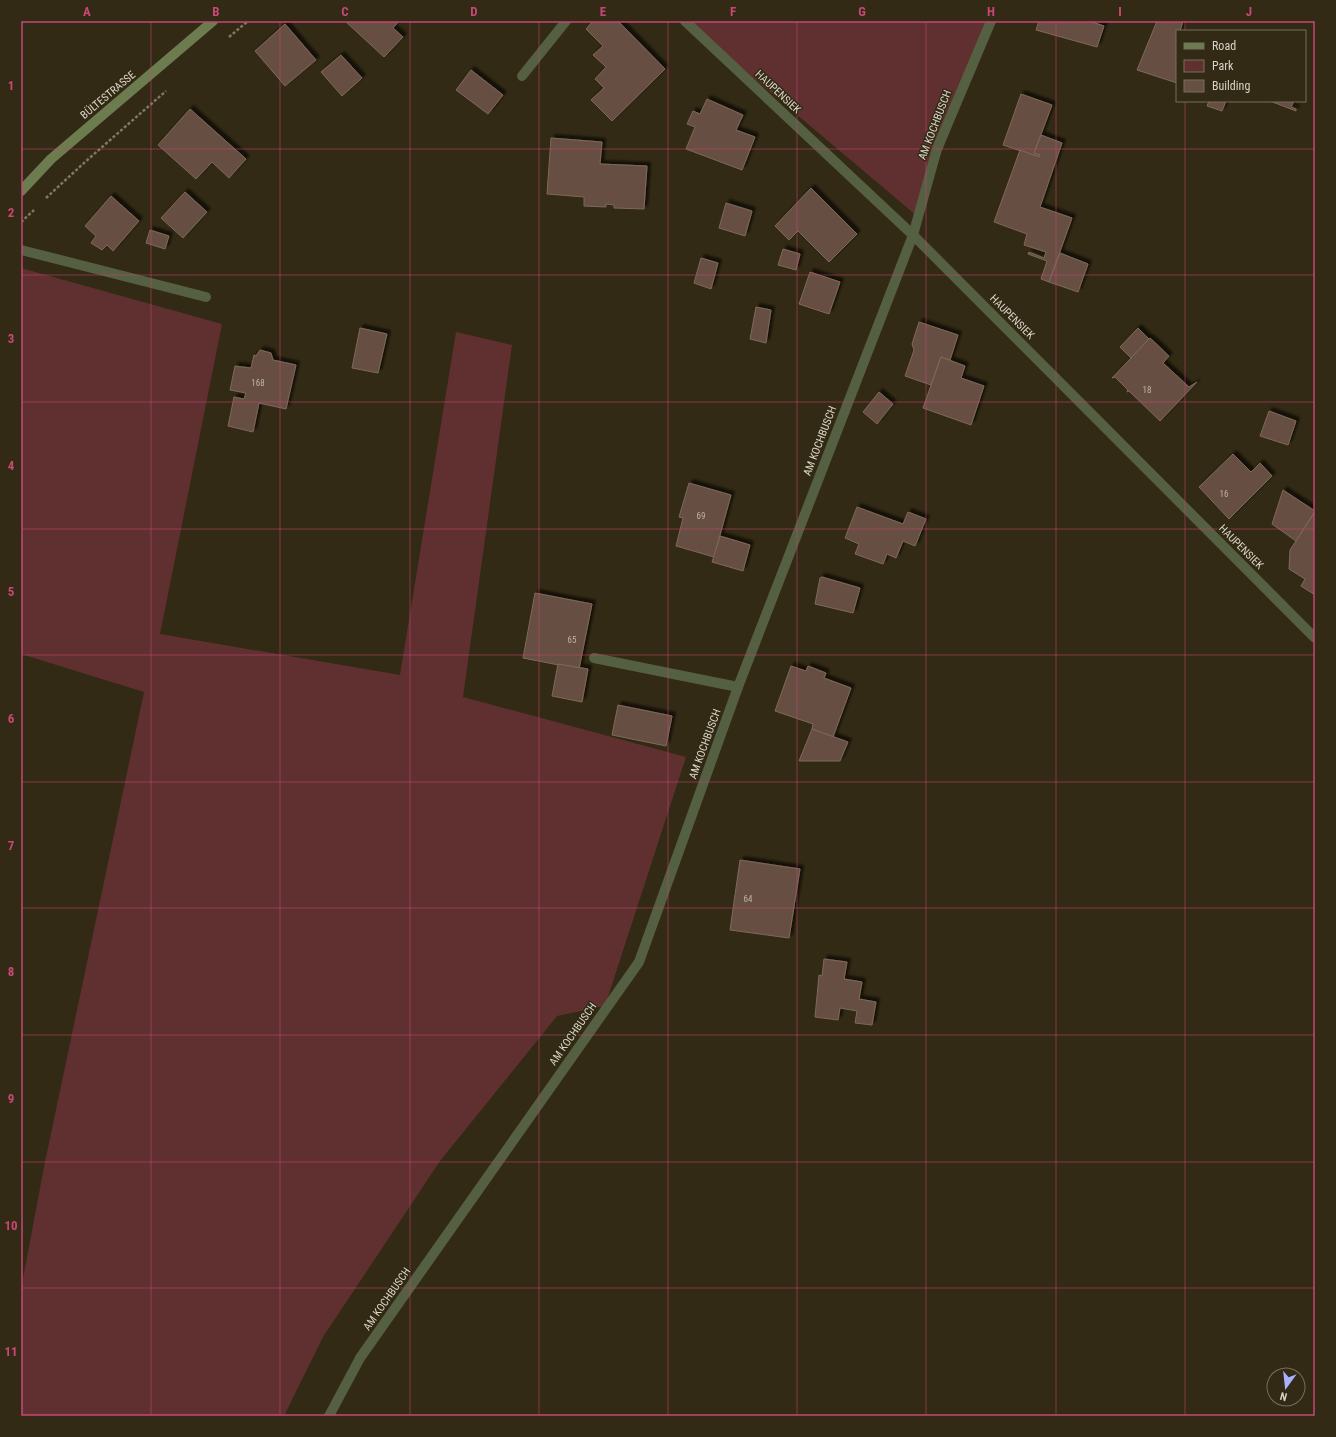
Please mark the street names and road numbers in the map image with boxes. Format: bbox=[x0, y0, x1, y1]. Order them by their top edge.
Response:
street label: BÜLTESTRASSE bbox=[78, 68, 138, 122]
street label: HAUPENSIEK bbox=[752, 68, 804, 116]
street label: AM KOCHBUSCH bbox=[916, 88, 954, 162]
street label: HAUPENSIEK bbox=[987, 292, 1037, 342]
street label: AM KOCHBUSCH bbox=[801, 404, 839, 478]
street label: HAUPENSIEK bbox=[1216, 522, 1266, 572]
street label: AM KOCHBUSCH bbox=[686, 707, 724, 781]
street label: AM KOCHBUSCH bbox=[547, 1000, 599, 1068]
street label: AM KOCHBUSCH bbox=[361, 1265, 413, 1333]

